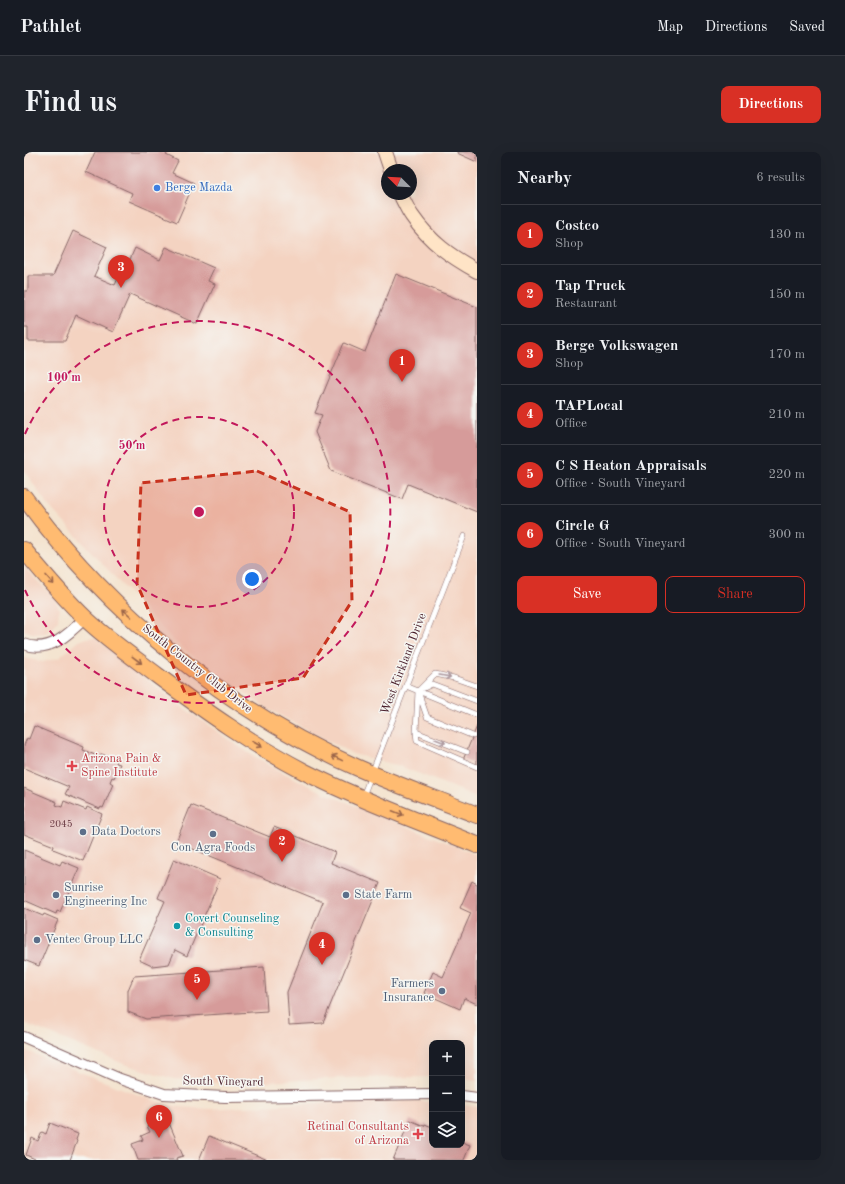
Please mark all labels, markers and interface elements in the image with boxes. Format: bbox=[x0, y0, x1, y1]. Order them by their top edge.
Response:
text: Pathlet bbox=[20, 18, 81, 37]
text: Map bbox=[657, 20, 683, 34]
text: Directions bbox=[705, 20, 767, 34]
text: Saved bbox=[789, 20, 825, 34]
button: Directions bbox=[721, 86, 821, 123]
text: Find us bbox=[24, 90, 117, 118]
north arrow bbox=[381, 164, 417, 200]
text: Nearby bbox=[517, 170, 572, 187]
text: 6 results bbox=[756, 171, 805, 184]
place label: Berge Mazda bbox=[165, 182, 233, 194]
marker: Berge Mazda bbox=[152, 183, 162, 193]
text: Costco bbox=[555, 219, 599, 234]
text: 1 bbox=[526, 228, 534, 241]
text: 130 m bbox=[768, 228, 805, 241]
text: Shop bbox=[555, 237, 583, 250]
pin: 3 bbox=[108, 255, 134, 288]
text: Tap Truck bbox=[555, 279, 626, 294]
text: 2 bbox=[526, 288, 534, 301]
text: 150 m bbox=[768, 288, 805, 301]
text: Restaurant bbox=[555, 297, 617, 310]
text: Berge Volkswagen bbox=[555, 339, 678, 354]
text: 3 bbox=[526, 348, 534, 361]
text: 170 m bbox=[768, 348, 805, 361]
pin: 1 bbox=[389, 349, 415, 382]
text: Shop bbox=[555, 357, 583, 370]
text: 100 m bbox=[47, 372, 81, 384]
text: TAPLocal bbox=[555, 399, 623, 414]
text: 4 bbox=[526, 408, 534, 421]
text: 210 m bbox=[768, 408, 805, 421]
text: Office bbox=[555, 417, 587, 430]
text: 50 m bbox=[119, 439, 146, 452]
text: C S Heaton Appraisals bbox=[555, 459, 707, 474]
text: 5 bbox=[526, 468, 534, 481]
text: 220 m bbox=[768, 468, 805, 481]
text: Office · South Vineyard bbox=[555, 477, 686, 490]
centre of rings bbox=[192, 505, 206, 519]
text: Circle G bbox=[555, 519, 610, 534]
text: 6 bbox=[526, 528, 534, 541]
text: 300 m bbox=[768, 528, 805, 541]
text: Office · South Vineyard bbox=[555, 537, 686, 550]
your location bbox=[242, 569, 262, 589]
one-way arrow bbox=[45, 575, 54, 585]
button: Save bbox=[517, 576, 657, 613]
button: Share bbox=[665, 576, 805, 613]
one-way arrow bbox=[122, 609, 132, 618]
street label: West Kirkland Drive bbox=[379, 611, 429, 716]
street label: South Country Club Drive bbox=[140, 623, 255, 716]
one-way arrow bbox=[131, 656, 142, 664]
one-way arrow bbox=[438, 672, 451, 680]
one-way arrow bbox=[434, 738, 446, 746]
one-way arrow bbox=[251, 740, 262, 748]
place label: Arizona Pain & Spine Institute bbox=[81, 753, 161, 779]
one-way arrow bbox=[331, 754, 343, 761]
marker: Arizona Pain & Spine Institute bbox=[66, 760, 78, 772]
one-way arrow bbox=[392, 810, 404, 817]
house number: 2045 bbox=[49, 819, 73, 829]
place label: Data Doctors bbox=[91, 826, 161, 838]
marker: Data Doctors bbox=[78, 827, 88, 837]
marker: Con Agra Foods bbox=[208, 829, 218, 839]
pin: 2 bbox=[269, 829, 295, 862]
place label: Con Agra Foods bbox=[171, 842, 255, 854]
place label: Sunrise Engineering Inc bbox=[64, 882, 147, 908]
place label: State Farm bbox=[354, 889, 413, 901]
marker: Sunrise Engineering Inc bbox=[51, 890, 61, 900]
marker: State Farm bbox=[341, 890, 351, 900]
place label: Covert Counseling & Consulting bbox=[185, 913, 280, 939]
marker: Covert Counseling & Consulting bbox=[172, 921, 182, 931]
pin: 4 bbox=[309, 932, 335, 965]
place label: Ventec Group LLC bbox=[45, 934, 143, 946]
marker: Ventec Group LLC bbox=[32, 935, 42, 945]
pin: 5 bbox=[184, 967, 210, 1000]
place label: Farmers Insurance bbox=[383, 978, 434, 1004]
marker: Farmers Insurance bbox=[437, 986, 447, 996]
map controls bbox=[429, 1040, 465, 1148]
button: + bbox=[429, 1040, 465, 1076]
street label: South Vineyard bbox=[182, 1075, 264, 1089]
button: − bbox=[429, 1076, 465, 1112]
pin: 6 bbox=[146, 1105, 172, 1138]
button: layers bbox=[429, 1112, 465, 1148]
place label: Retinal Consultants of Arizona bbox=[307, 1121, 409, 1147]
marker: Retinal Consultants of Arizona bbox=[412, 1128, 424, 1140]

